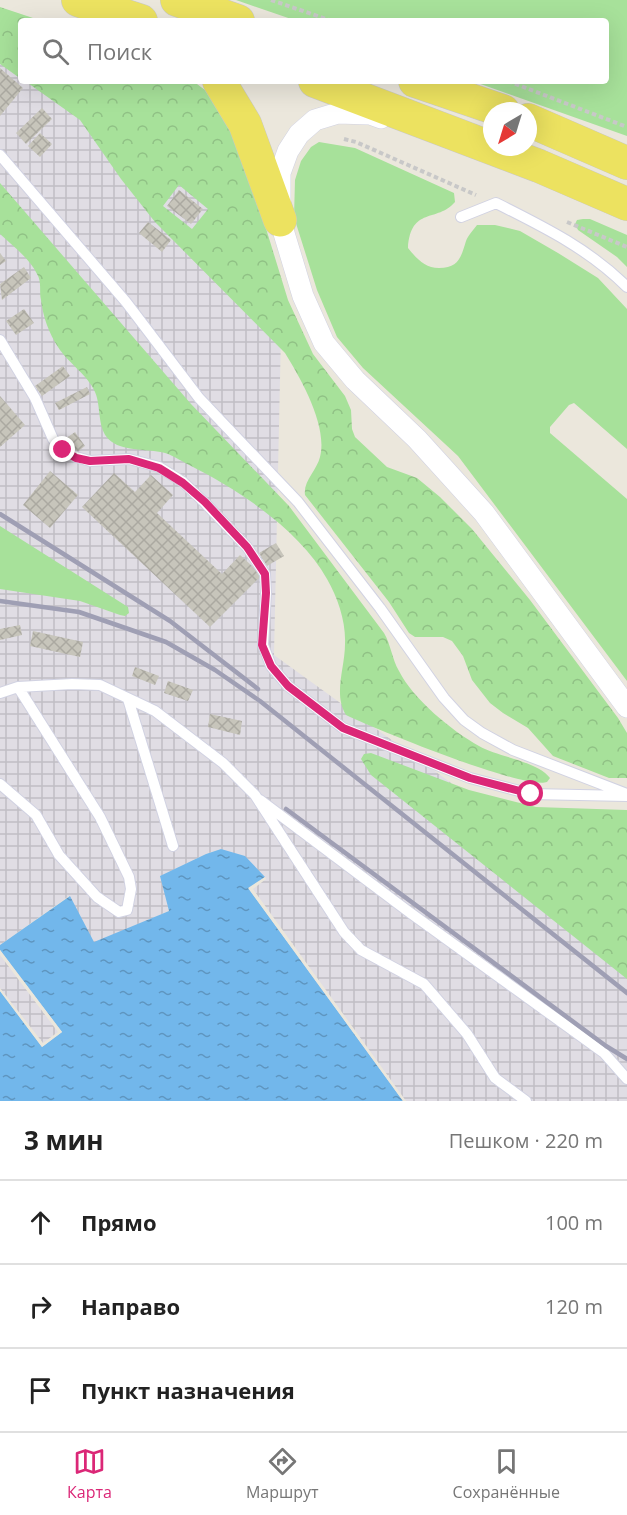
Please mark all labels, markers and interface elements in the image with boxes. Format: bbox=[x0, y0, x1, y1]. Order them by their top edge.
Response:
search box bbox=[18, 18, 609, 84]
icon: search bbox=[39, 35, 72, 68]
text: Поиск bbox=[87, 36, 152, 66]
north arrow bbox=[483, 102, 537, 156]
route end bbox=[49, 436, 75, 462]
route start bbox=[517, 780, 543, 806]
text: 3 мин bbox=[24, 1122, 104, 1158]
text: Пешком · 220 m bbox=[449, 1127, 603, 1154]
icon: ahead bbox=[24, 1206, 57, 1239]
text: Прямо bbox=[81, 1207, 157, 1237]
text: 100 m bbox=[545, 1209, 603, 1236]
icon: right bbox=[24, 1290, 57, 1323]
text: Направо bbox=[81, 1291, 180, 1321]
text: 120 m bbox=[545, 1293, 603, 1320]
icon: arrive bbox=[24, 1374, 57, 1407]
text: Пункт назначения bbox=[81, 1375, 295, 1405]
tab: Карта bbox=[67, 1445, 112, 1503]
tab: Маршрут bbox=[246, 1445, 319, 1503]
tab: Сохранённые bbox=[453, 1445, 560, 1503]

